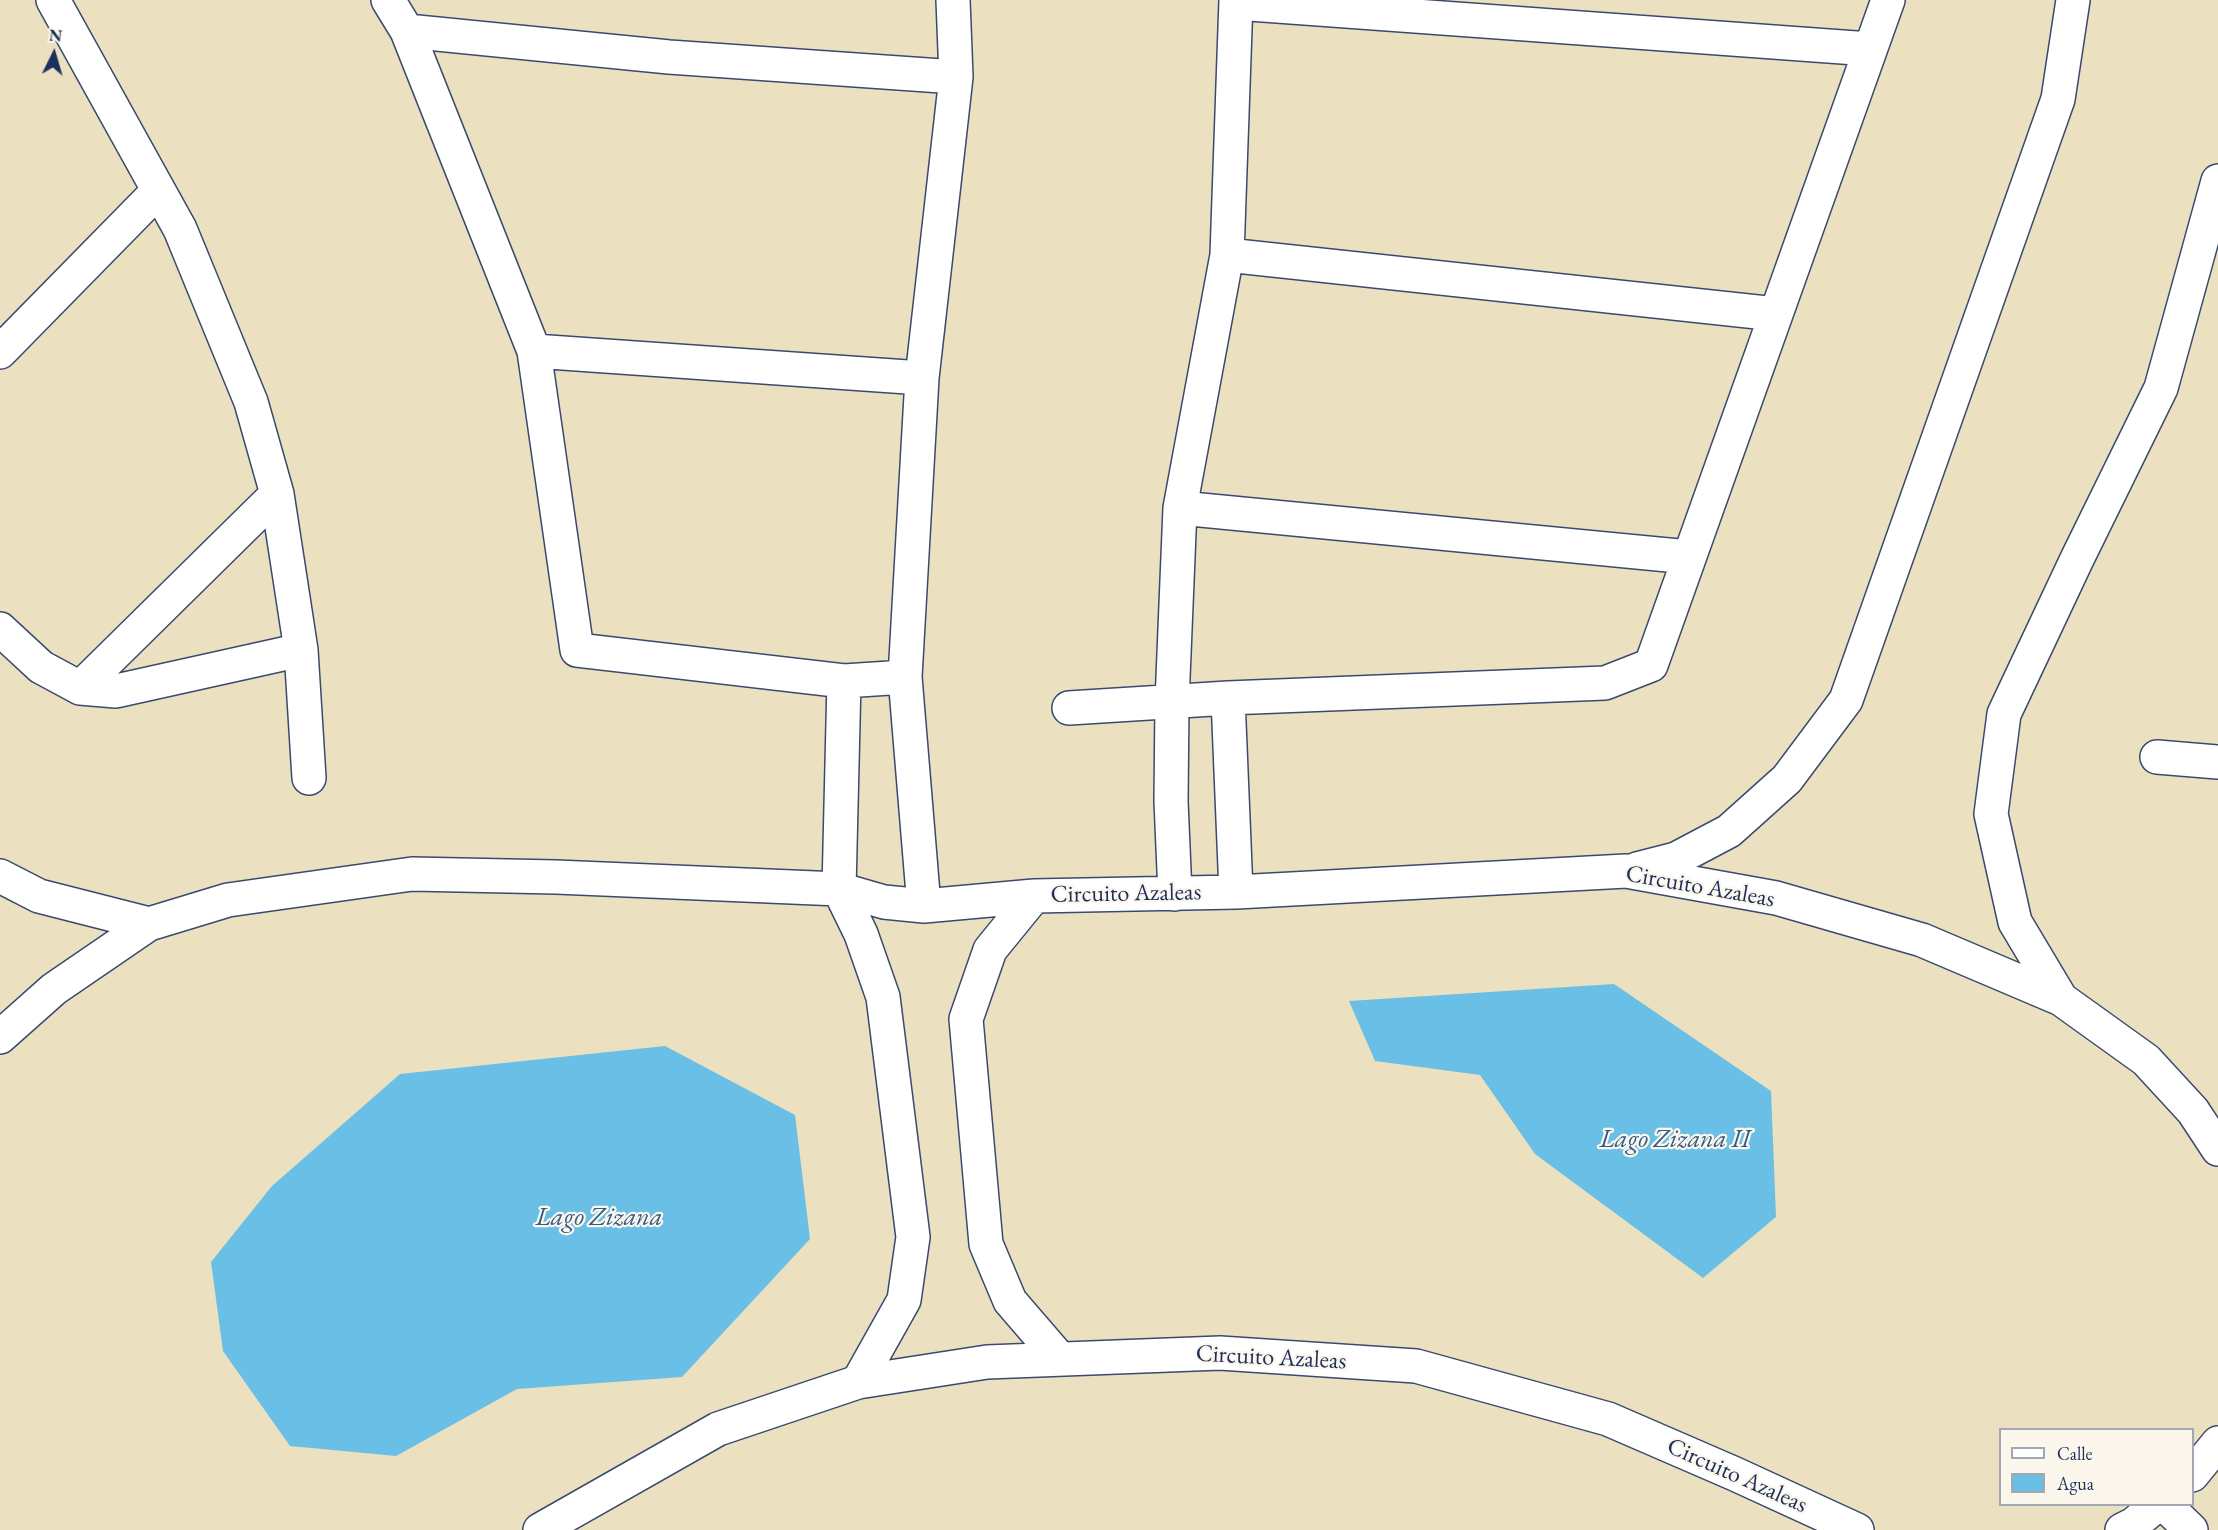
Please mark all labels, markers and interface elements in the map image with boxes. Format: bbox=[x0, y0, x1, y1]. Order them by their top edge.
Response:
north arrow bbox=[24, 24, 84, 84]
text: N bbox=[48, 25, 63, 47]
street label: Circuito Azaleas bbox=[1623, 860, 1777, 914]
street label: Circuito Azaleas bbox=[1050, 878, 1202, 910]
water label: Lago Zizana II bbox=[1600, 1124, 1750, 1156]
water label: Lago Zizana bbox=[536, 1202, 662, 1234]
street label: Circuito Azaleas bbox=[1195, 1340, 1347, 1376]
legend bbox=[1999, 1428, 2194, 1506]
street label: Circuito Azaleas bbox=[1662, 1432, 1812, 1520]
text: Calle bbox=[2057, 1442, 2093, 1465]
text: Agua bbox=[2057, 1472, 2094, 1495]

